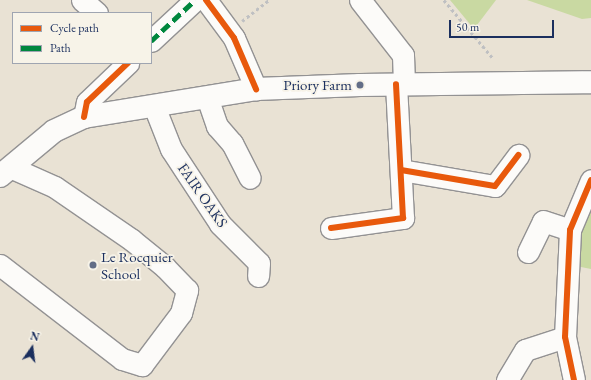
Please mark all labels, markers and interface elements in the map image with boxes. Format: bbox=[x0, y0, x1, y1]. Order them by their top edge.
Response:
legend bbox=[12, 12, 152, 64]
scale bar bbox=[451, 12, 556, 38]
text: 50 m bbox=[456, 19, 479, 35]
text: Cycle path bbox=[50, 20, 99, 36]
text: Path bbox=[50, 40, 71, 56]
place label: Priory Farm bbox=[283, 76, 352, 94]
marker: Priory Farm bbox=[355, 80, 365, 90]
street label: FAIR OAKS bbox=[174, 159, 232, 231]
place label: Le Rocquier School bbox=[101, 247, 173, 282]
marker: Le Rocquier School bbox=[88, 260, 98, 270]
north arrow bbox=[12, 328, 52, 368]
text: N bbox=[29, 328, 41, 344]

